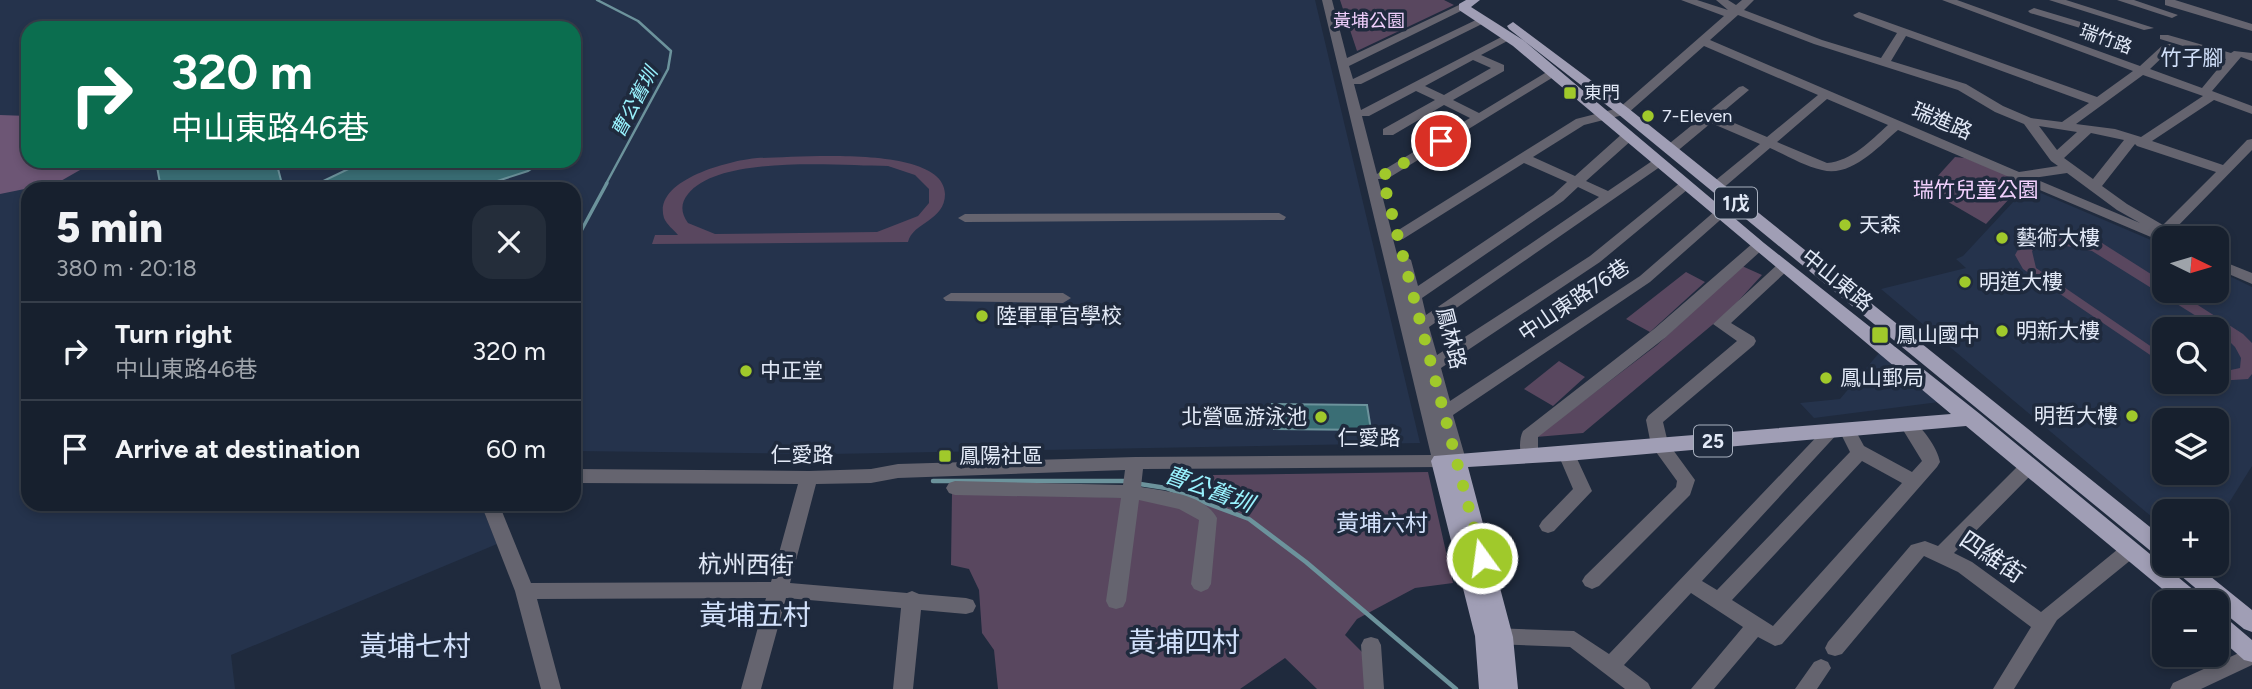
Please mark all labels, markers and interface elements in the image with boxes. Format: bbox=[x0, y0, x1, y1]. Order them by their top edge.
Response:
park label: 黃埔公園 bbox=[1333, 10, 1405, 32]
street label: 瑞竹路 bbox=[2077, 19, 2135, 59]
text: 320 m bbox=[171, 42, 313, 101]
district label: 竹子腳 bbox=[2161, 45, 2224, 70]
icon: right bbox=[56, 49, 147, 140]
water label: 曹公舊圳 bbox=[606, 61, 664, 141]
place label: 東門 bbox=[1584, 82, 1620, 104]
marker: 東門 bbox=[1562, 85, 1578, 101]
street label: 瑞進路 bbox=[1908, 97, 1976, 144]
place label: 7-Eleven bbox=[1662, 105, 1732, 127]
marker: 7-Eleven bbox=[1640, 108, 1656, 124]
text: 中山東路46巷 bbox=[171, 109, 369, 147]
pin bbox=[1411, 111, 1471, 171]
icon: arrive bbox=[1422, 122, 1460, 160]
park label: 瑞竹兒童公園 bbox=[1913, 177, 2039, 202]
road number: 1戊 bbox=[1715, 188, 1757, 218]
text: 5 min bbox=[56, 202, 163, 253]
button: close bbox=[472, 205, 546, 279]
place label: 天森 bbox=[1859, 212, 1901, 237]
marker: 天森 bbox=[1837, 217, 1853, 233]
place label: 藝術大樓 bbox=[2016, 225, 2100, 250]
north arrow bbox=[2152, 226, 2230, 303]
map controls bbox=[2152, 226, 2229, 667]
marker: 藝術大樓 bbox=[1994, 230, 2010, 246]
street label: 中山東路 bbox=[1797, 243, 1878, 316]
street label: 中山東路76巷 bbox=[1514, 253, 1634, 346]
text: 380 m · 20:18 bbox=[56, 254, 197, 282]
place label: 明道大樓 bbox=[1979, 269, 2063, 294]
marker: 明道大樓 bbox=[1957, 274, 1973, 290]
place label: 陸軍軍官學校 bbox=[996, 303, 1122, 328]
street label: 鳳林路 bbox=[1432, 304, 1471, 371]
marker: 陸軍軍官學校 bbox=[974, 308, 990, 324]
button: search bbox=[2152, 317, 2229, 394]
text: Turn right bbox=[115, 318, 232, 350]
place label: 明新大樓 bbox=[2016, 318, 2100, 343]
place label: 鳳山國中 bbox=[1896, 322, 1980, 347]
marker: 明新大樓 bbox=[1994, 323, 2010, 339]
marker: 鳳山國中 bbox=[1870, 325, 1890, 345]
icon: right bbox=[56, 332, 94, 370]
text: 320 m bbox=[472, 335, 546, 367]
text: 中山東路46巷 bbox=[115, 355, 257, 383]
place label: 中正堂 bbox=[760, 358, 823, 383]
marker: 中正堂 bbox=[738, 363, 754, 379]
place label: 鳳山郵局 bbox=[1840, 365, 1924, 390]
marker: 鳳山郵局 bbox=[1818, 370, 1834, 386]
place label: 明哲大樓 bbox=[2034, 403, 2118, 428]
place label: 北營區游泳池 bbox=[1181, 404, 1307, 429]
marker: 明哲大樓 bbox=[2124, 408, 2140, 424]
button: layers bbox=[2152, 408, 2229, 485]
marker: 北營區游泳池 bbox=[1313, 409, 1329, 425]
street label: 仁愛路 bbox=[1338, 425, 1401, 450]
road number: 25 bbox=[1694, 426, 1732, 456]
icon: arrive bbox=[56, 430, 94, 468]
text: Arrive at destination bbox=[115, 433, 360, 465]
text: 60 m bbox=[486, 433, 546, 465]
street label: 仁愛路 bbox=[771, 442, 834, 467]
place label: 鳳陽社區 bbox=[959, 443, 1043, 468]
marker: 鳳陽社區 bbox=[937, 448, 953, 464]
water label: 曹公舊圳 bbox=[1161, 460, 1260, 519]
button: + bbox=[2152, 499, 2229, 576]
district label: 黃埔六村 bbox=[1336, 509, 1428, 537]
position arrow bbox=[1445, 521, 1519, 595]
street label: 四維街 bbox=[1954, 524, 2030, 589]
street label: 杭州西街 bbox=[698, 549, 794, 580]
button: − bbox=[2152, 590, 2229, 667]
district label: 黃埔五村 bbox=[699, 598, 811, 632]
district label: 黃埔四村 bbox=[1128, 625, 1240, 659]
district label: 黃埔七村 bbox=[359, 629, 471, 663]

